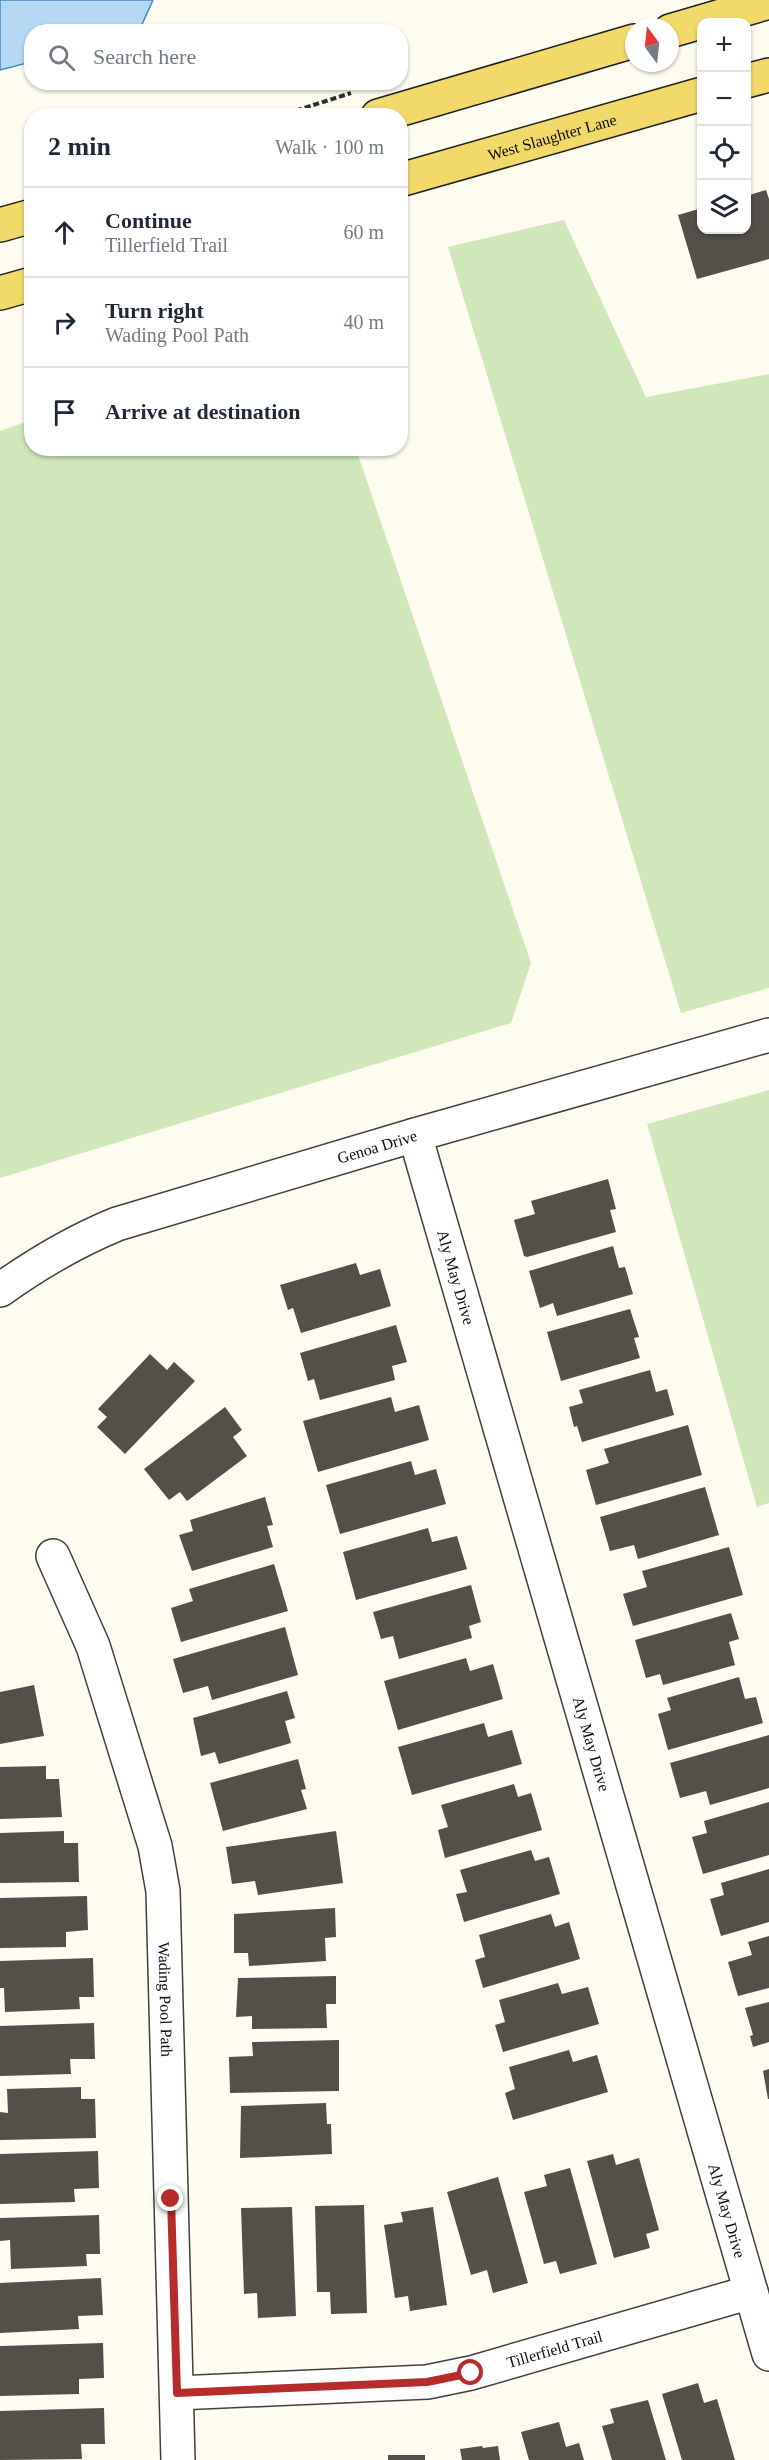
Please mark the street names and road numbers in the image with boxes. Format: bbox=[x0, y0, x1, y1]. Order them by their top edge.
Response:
street label: West Slaughter Lane bbox=[486, 110, 618, 163]
street label: Genoa Drive bbox=[335, 1126, 419, 1166]
street label: Aly May Drive bbox=[434, 1228, 478, 1326]
street label: Aly May Drive bbox=[570, 1695, 614, 1793]
street label: Wading Pool Path bbox=[156, 1942, 176, 2057]
street label: Aly May Drive bbox=[706, 2161, 749, 2260]
street label: Tillerfield Trail bbox=[505, 2327, 605, 2371]

